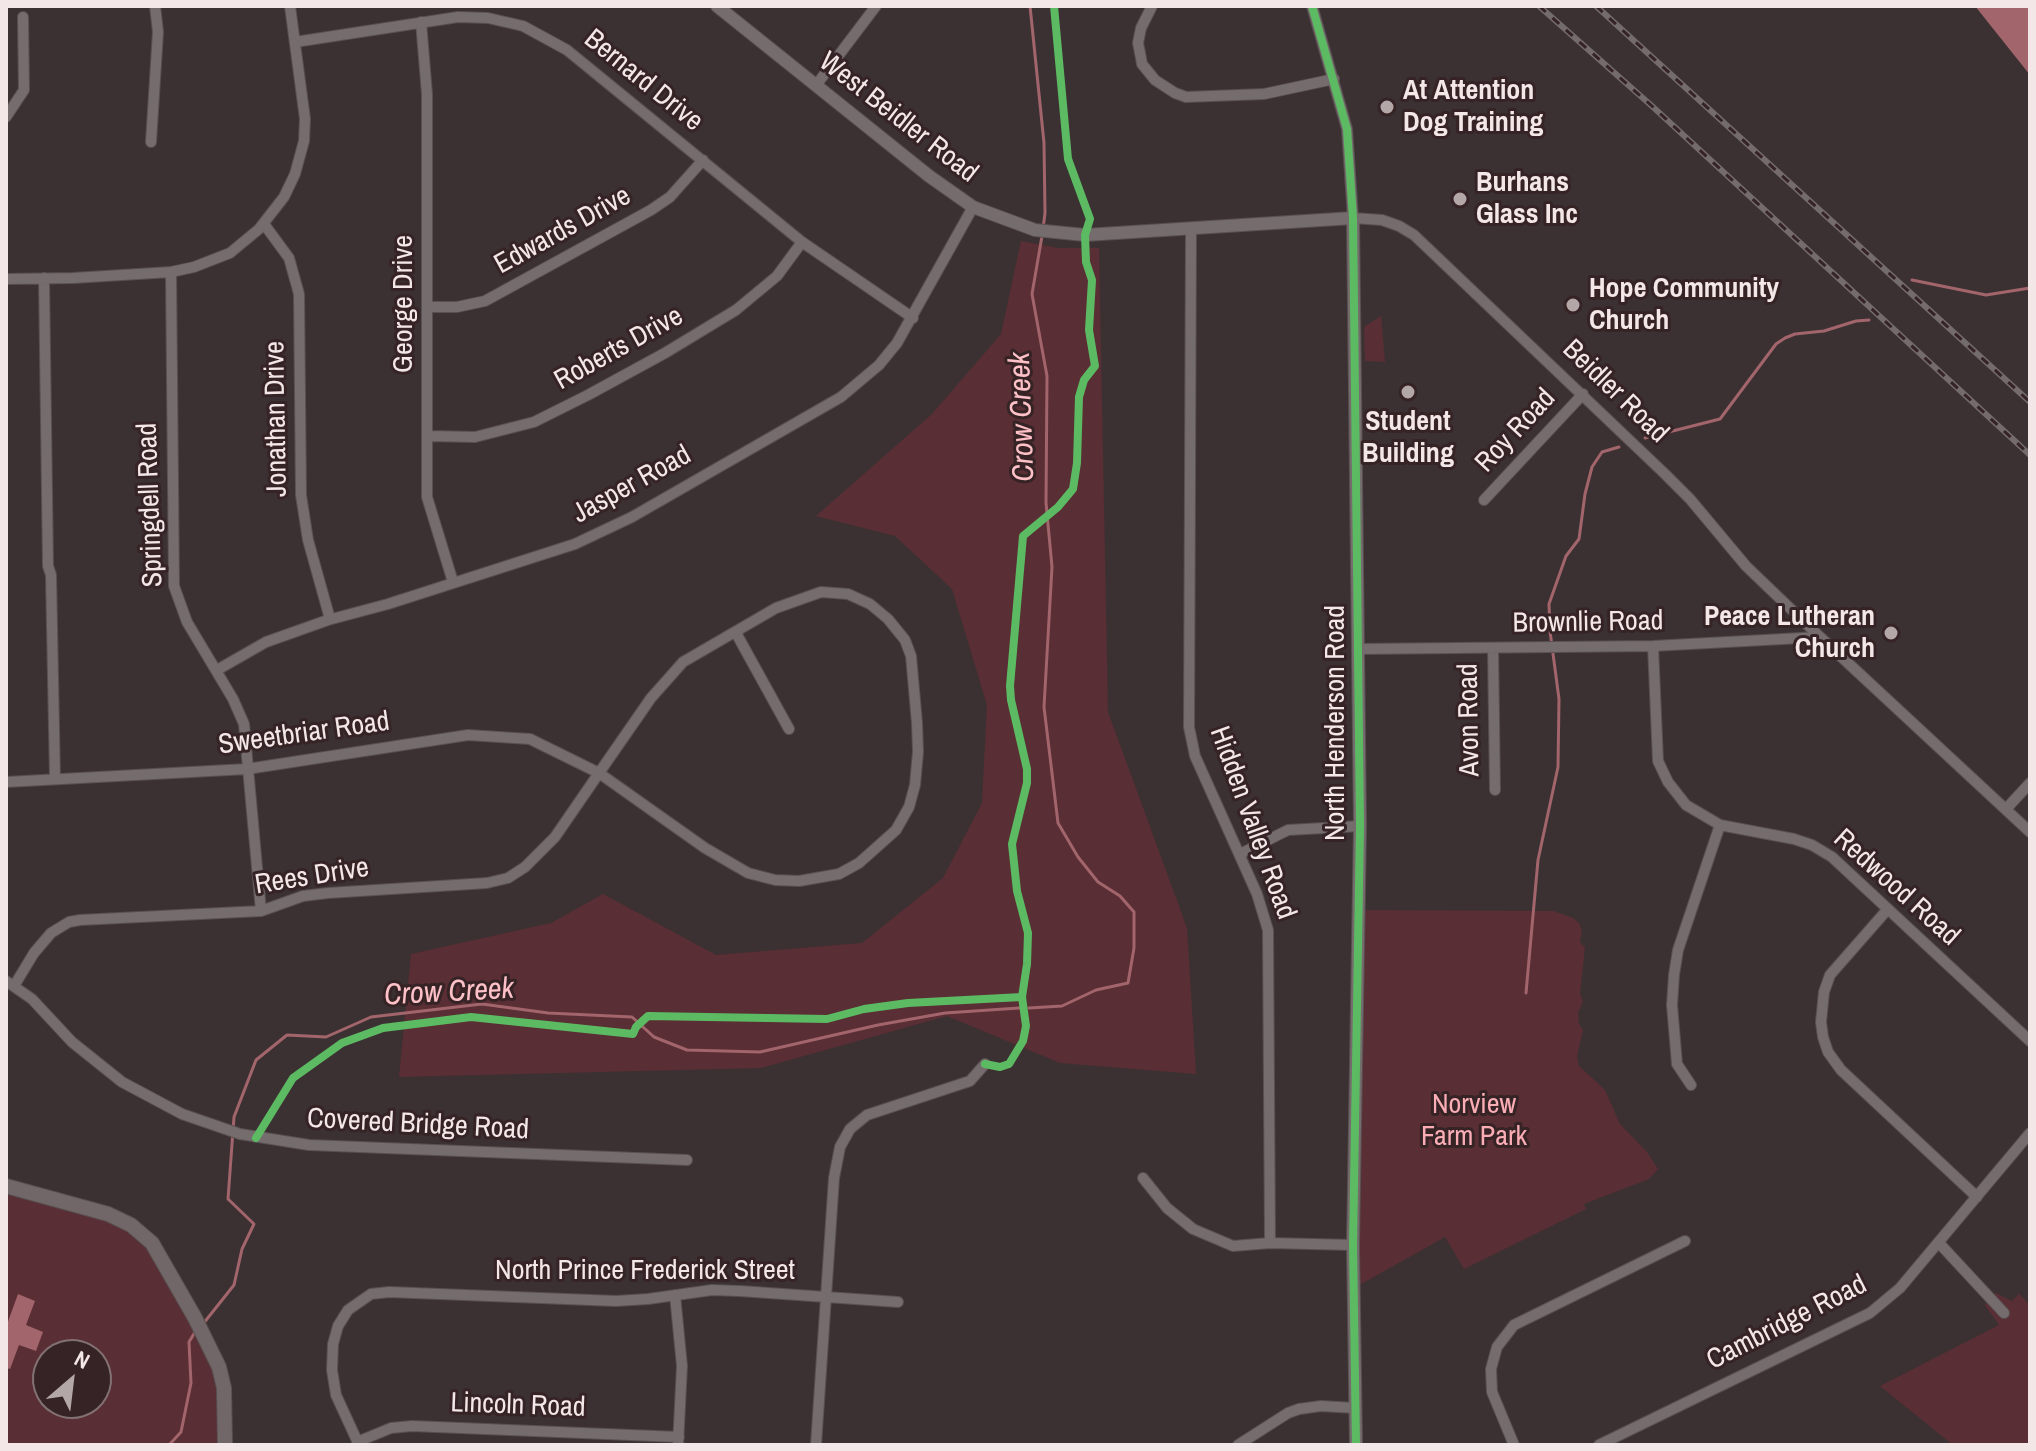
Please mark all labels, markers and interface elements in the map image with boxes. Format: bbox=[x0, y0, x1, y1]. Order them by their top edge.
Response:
street label: Bernard Drive bbox=[577, 23, 709, 139]
street label: West Beidler Road bbox=[812, 46, 984, 190]
place label: At Attention Dog Training bbox=[1403, 74, 1543, 140]
marker: At Attention Dog Training bbox=[1378, 98, 1396, 116]
place label: Burhans Glass Inc bbox=[1476, 166, 1578, 232]
street label: Edwards Drive bbox=[489, 180, 637, 282]
marker: Burhans Glass Inc bbox=[1451, 190, 1469, 208]
street label: George Drive bbox=[387, 235, 421, 373]
place label: Hope Community Church bbox=[1589, 272, 1779, 338]
marker: Hope Community Church bbox=[1564, 296, 1582, 314]
street label: Roberts Drive bbox=[549, 300, 689, 398]
street label: Beidler Road bbox=[1555, 333, 1675, 451]
street label: Jonathan Drive bbox=[259, 341, 295, 497]
water label: Crow Creek bbox=[1003, 351, 1043, 483]
street label: Roy Road bbox=[1469, 382, 1563, 480]
marker: Student Building bbox=[1399, 383, 1417, 401]
place label: Student Building bbox=[1362, 405, 1454, 471]
street label: Springdell Road bbox=[131, 422, 171, 588]
street label: Jasper Road bbox=[567, 439, 697, 531]
place label: Peace Lutheran Church bbox=[1704, 600, 1875, 666]
street label: North Henderson Road bbox=[1319, 605, 1353, 841]
street label: Brownlie Road bbox=[1512, 605, 1664, 641]
marker: Peace Lutheran Church bbox=[1882, 624, 1900, 642]
street label: Avon Road bbox=[1452, 663, 1488, 777]
street label: Sweetbriar Road bbox=[216, 705, 392, 763]
street label: Hidden Valley Road bbox=[1202, 722, 1302, 924]
street label: Redwood Road bbox=[1826, 823, 1966, 953]
street label: Rees Drive bbox=[253, 851, 371, 903]
water label: Crow Creek bbox=[383, 972, 515, 1014]
park label: Norview Farm Park bbox=[1421, 1088, 1527, 1154]
street label: Covered Bridge Road bbox=[306, 1102, 530, 1148]
street label: North Prince Frederick Street bbox=[495, 1254, 795, 1288]
street label: Cambridge Road bbox=[1701, 1268, 1873, 1378]
north arrow bbox=[32, 1339, 112, 1419]
text: N bbox=[70, 1343, 95, 1376]
street label: Lincoln Road bbox=[450, 1387, 586, 1425]

